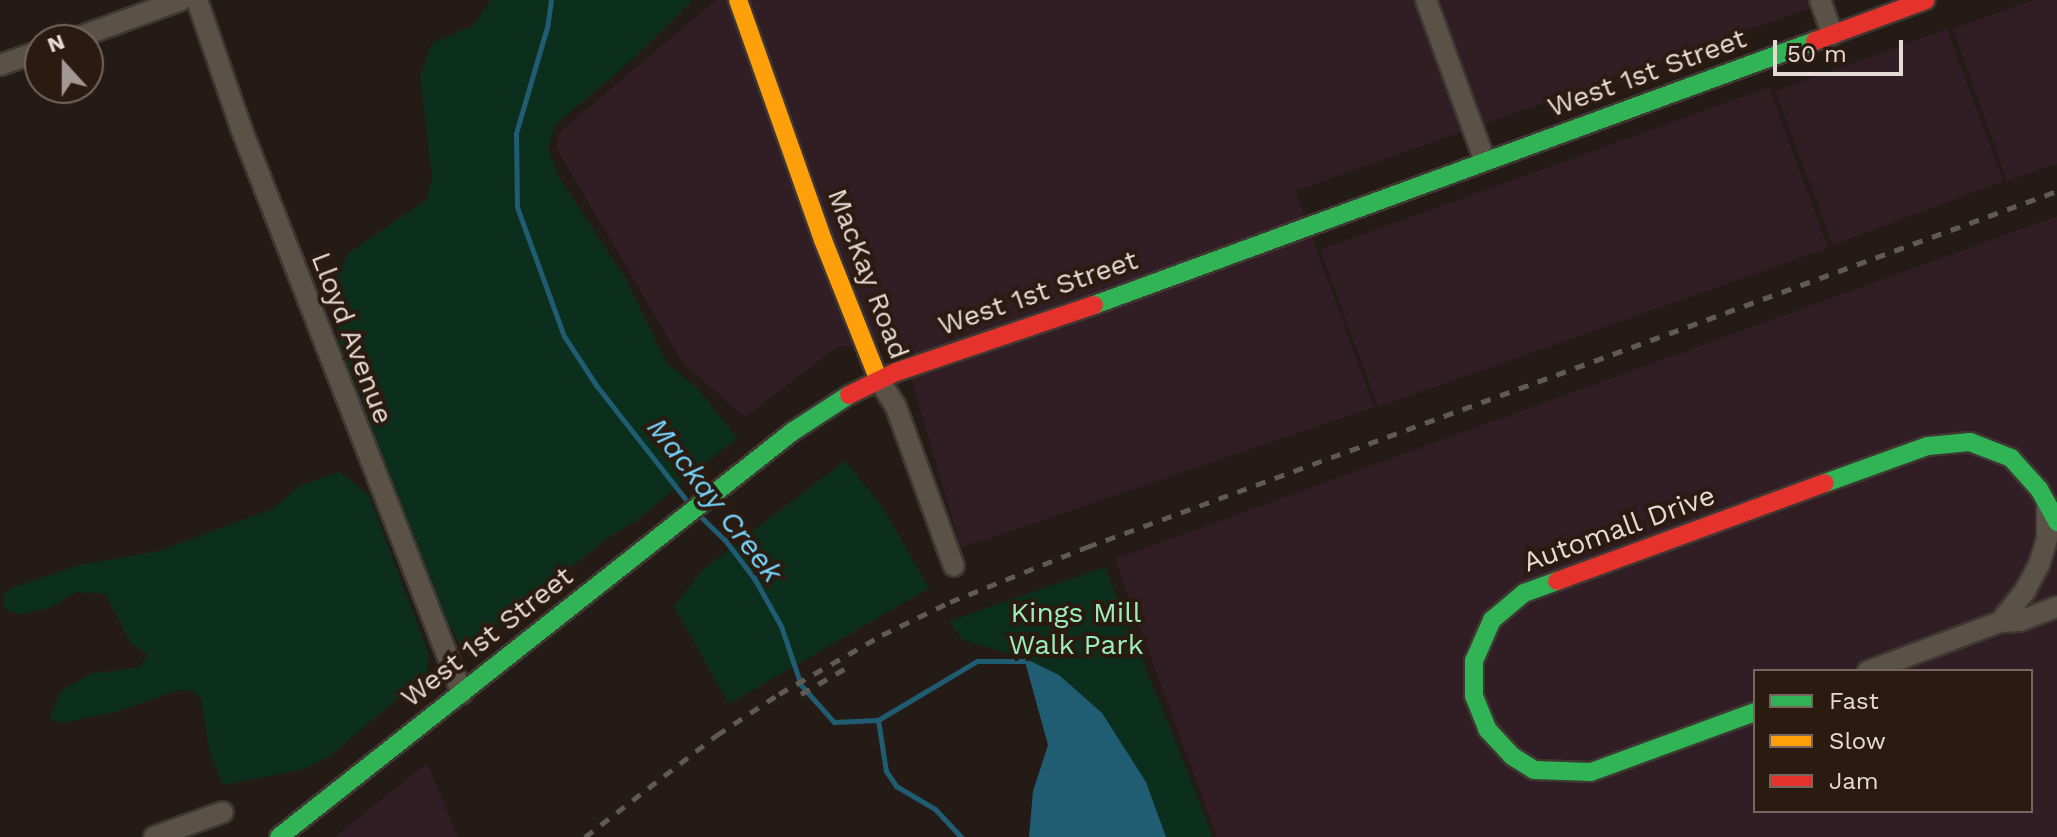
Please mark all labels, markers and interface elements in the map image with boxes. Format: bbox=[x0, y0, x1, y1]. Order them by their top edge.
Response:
street label: West 1st Street bbox=[1543, 21, 1751, 125]
north arrow bbox=[24, 24, 104, 104]
scale bar bbox=[1777, 24, 1907, 74]
text: N bbox=[44, 28, 68, 58]
text: 50 m bbox=[1787, 40, 1847, 68]
street label: MacKay Road bbox=[820, 184, 916, 364]
street label: West 1st Street bbox=[934, 243, 1142, 343]
street label: Lloyd Avenue bbox=[304, 247, 400, 429]
water label: Mackay Creek bbox=[639, 410, 791, 590]
street label: Automall Drive bbox=[1518, 479, 1720, 579]
street label: West 1st Street bbox=[394, 559, 580, 715]
park label: Kings Mill Walk Park bbox=[1008, 596, 1144, 662]
legend bbox=[1753, 669, 2033, 813]
text: Fast bbox=[1829, 687, 1879, 715]
text: Slow bbox=[1829, 727, 1886, 755]
text: Jam bbox=[1829, 767, 1879, 795]

